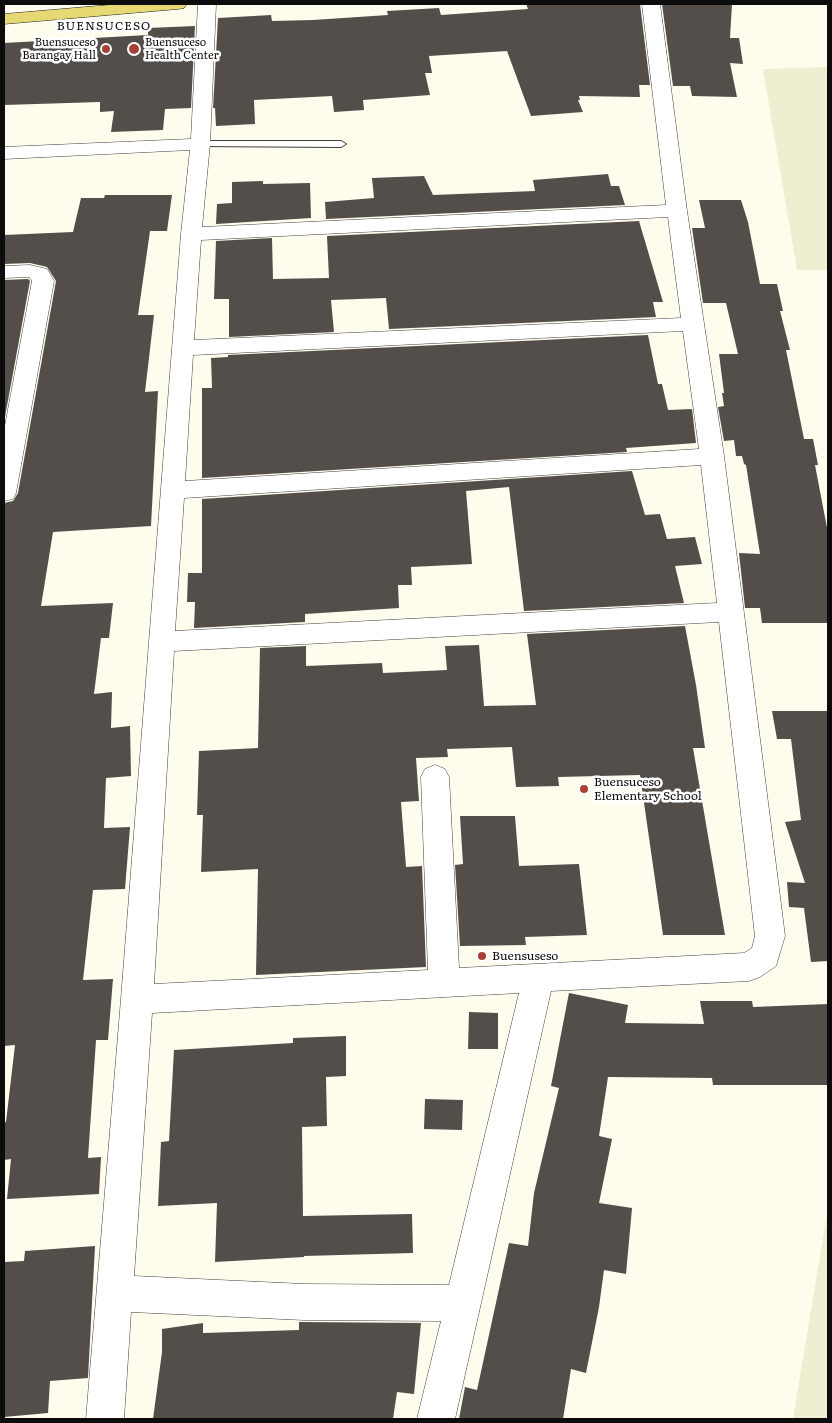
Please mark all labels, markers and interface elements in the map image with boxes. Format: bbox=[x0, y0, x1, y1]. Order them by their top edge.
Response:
district label: BUENSUCESO bbox=[56, 19, 152, 33]
place label: Buensuceso Barangay Hall bbox=[22, 36, 96, 62]
place label: Buensuceso Health Center bbox=[145, 36, 219, 62]
marker: Buensuceso Health Center bbox=[127, 42, 141, 56]
marker: Buensuceso Barangay Hall bbox=[100, 43, 112, 55]
place label: Buensuceso Elementary School bbox=[594, 775, 702, 803]
marker: Buensuceso Elementary School bbox=[578, 783, 590, 795]
place label: Buensuseso bbox=[492, 949, 558, 963]
marker: Buensuseso bbox=[476, 950, 488, 962]

